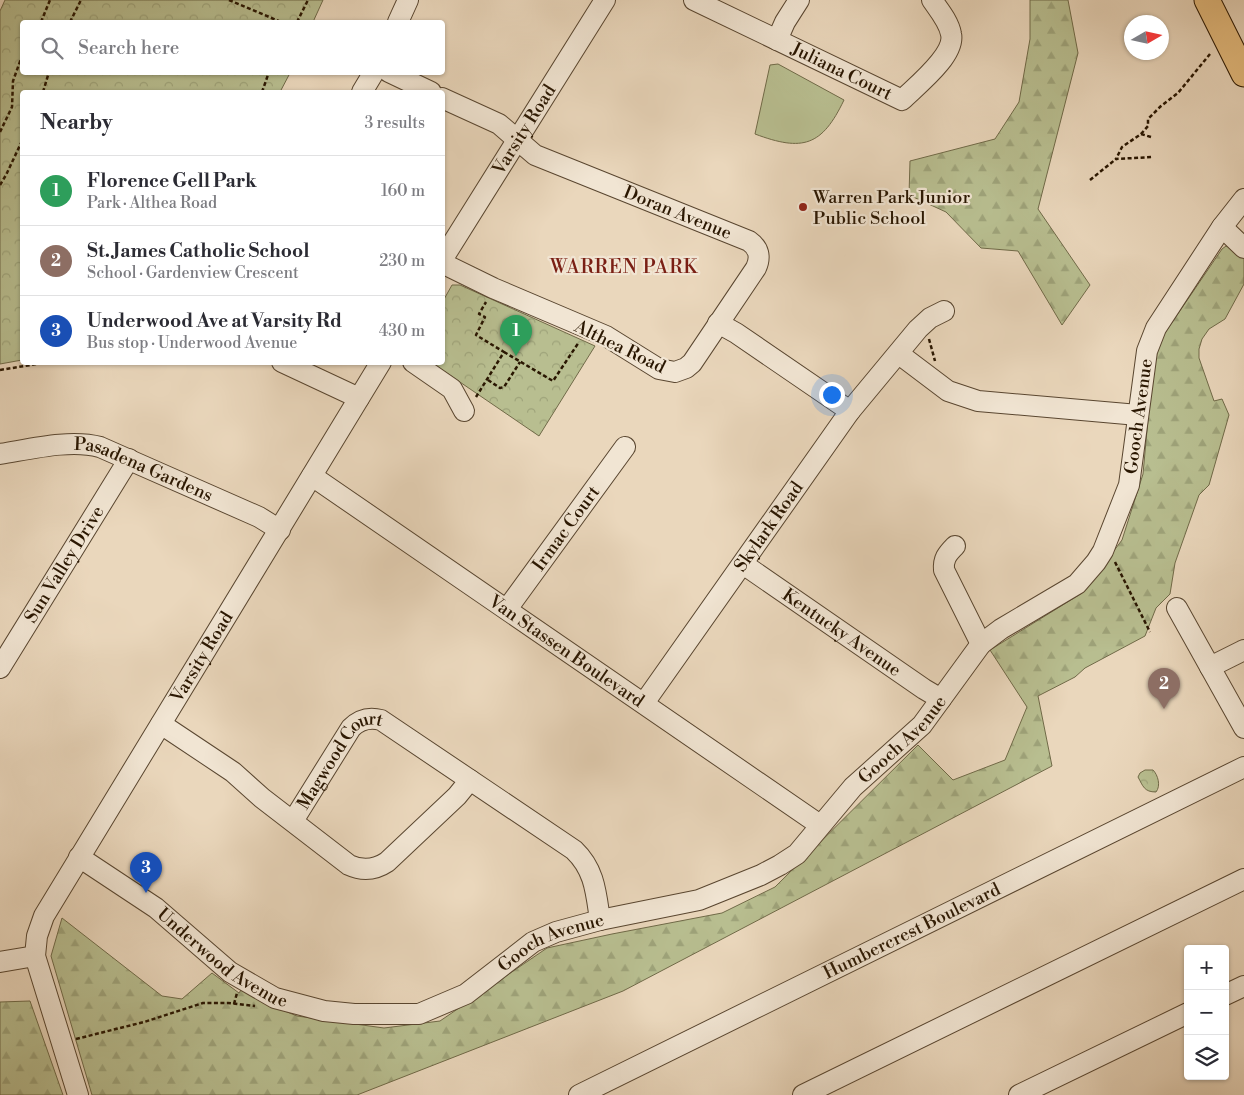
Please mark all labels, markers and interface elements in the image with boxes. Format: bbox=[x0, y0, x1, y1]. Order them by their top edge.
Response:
north arrow bbox=[1124, 15, 1169, 60]
search box bbox=[20, 20, 445, 75]
icon: search bbox=[38, 34, 66, 62]
text: Search here bbox=[78, 36, 179, 60]
street label: Juliana Court bbox=[787, 37, 897, 105]
street label: Varsity Road bbox=[486, 79, 561, 180]
text: Nearby bbox=[40, 110, 113, 136]
text: 3 results bbox=[364, 113, 425, 133]
text: Florence Gell Park bbox=[87, 169, 257, 193]
street label: Doran Avenue bbox=[620, 180, 735, 244]
text: 1 bbox=[52, 181, 60, 201]
text: 160 m bbox=[381, 181, 425, 201]
place label: Warren Park Junior Public School bbox=[812, 186, 970, 230]
text: Park · Althea Road bbox=[87, 193, 217, 213]
marker: Warren Park Junior Public School bbox=[797, 201, 809, 213]
text: St. James Catholic School bbox=[87, 239, 309, 263]
text: 2 bbox=[51, 251, 61, 271]
text: 230 m bbox=[379, 251, 425, 271]
district label: WARREN PARK bbox=[549, 255, 698, 279]
text: School · Gardenview Crescent bbox=[87, 263, 299, 283]
text: Underwood Ave at Varsity Rd bbox=[87, 309, 342, 333]
pin: 1 bbox=[500, 315, 532, 356]
street label: Althea Road bbox=[570, 315, 670, 379]
text: 3 bbox=[51, 321, 61, 341]
text: 430 m bbox=[379, 321, 425, 341]
text: Bus stop · Underwood Avenue bbox=[87, 333, 297, 353]
street label: Gooch Avenue bbox=[1119, 357, 1157, 476]
your location bbox=[819, 382, 845, 408]
street label: Pasadena Gardens bbox=[74, 432, 217, 507]
street label: Skylark Road bbox=[729, 476, 809, 576]
street label: Irmac Court bbox=[527, 480, 605, 575]
street label: Sun Valley Drive bbox=[19, 501, 109, 627]
street label: Kentucky Avenue bbox=[778, 583, 906, 681]
street label: Van Stassen Boulevard bbox=[484, 589, 650, 713]
street label: Varsity Road bbox=[165, 607, 238, 708]
pin: 2 bbox=[1148, 668, 1180, 709]
street label: Gooch Avenue bbox=[853, 691, 951, 789]
street label: Magwood Court bbox=[292, 707, 386, 814]
pin: 3 bbox=[130, 852, 162, 893]
street label: Humbercrest Boulevard bbox=[819, 877, 1005, 984]
street label: Underwood Avenue bbox=[152, 903, 290, 1012]
street label: Gooch Avenue bbox=[493, 908, 606, 977]
map controls bbox=[1184, 945, 1229, 1080]
button: + bbox=[1184, 945, 1229, 990]
button: − bbox=[1184, 990, 1229, 1035]
button: layers bbox=[1184, 1035, 1229, 1080]

